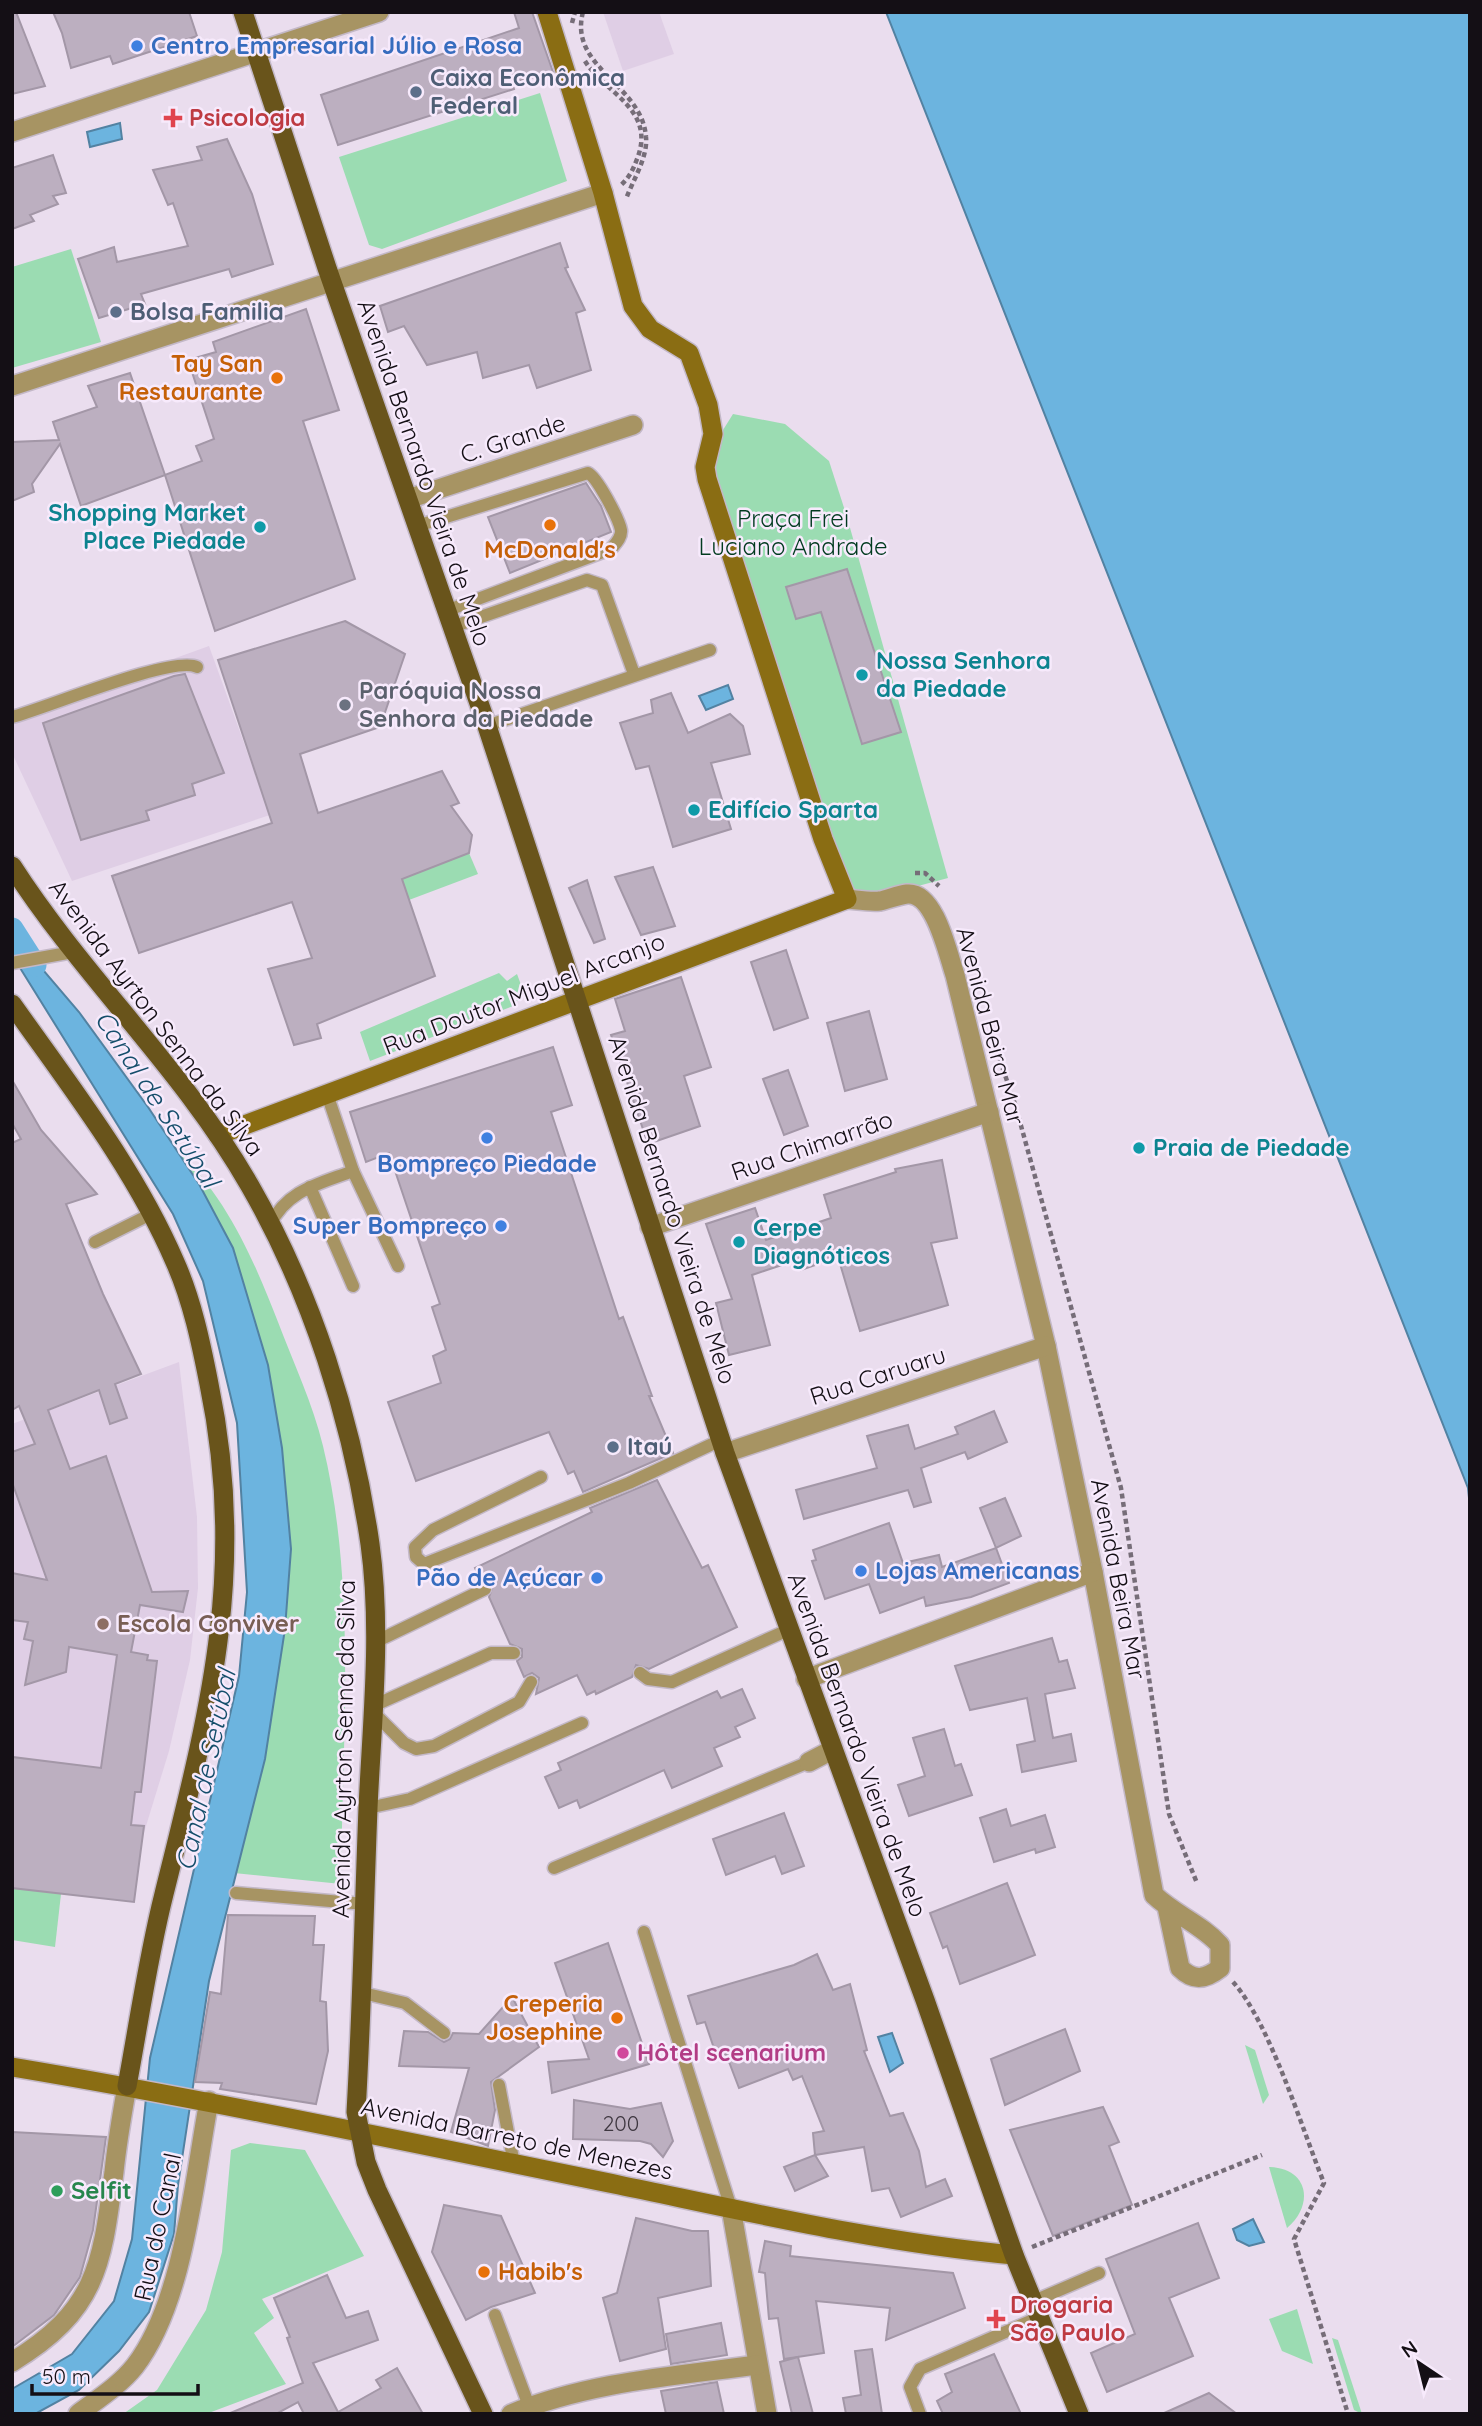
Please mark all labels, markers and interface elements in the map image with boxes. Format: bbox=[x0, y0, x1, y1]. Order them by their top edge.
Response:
place label: Centro Empresarial Júlio e Rosa bbox=[151, 30, 522, 60]
marker: Centro Empresarial Júlio e Rosa bbox=[129, 38, 145, 54]
place label: Caixa Econômica Federal bbox=[430, 62, 625, 120]
marker: Caixa Econômica Federal bbox=[408, 84, 424, 100]
place label: Psicologia bbox=[189, 102, 305, 132]
marker: Psicologia bbox=[163, 108, 183, 128]
street label: Avenida Bernardo Vieira de Melo bbox=[351, 295, 498, 650]
place label: Bolsa Familia bbox=[130, 296, 284, 326]
marker: Bolsa Familia bbox=[108, 304, 124, 320]
place label: Tay San Restaurante bbox=[119, 348, 263, 406]
marker: Tay San Restaurante bbox=[269, 370, 285, 386]
street label: C. Grande bbox=[456, 407, 569, 469]
place label: Shopping Market Place Piedade bbox=[48, 497, 246, 555]
park label: Praça Frei Luciano Andrade bbox=[699, 503, 888, 561]
marker: McDonald's bbox=[542, 517, 558, 533]
marker: Shopping Market Place Piedade bbox=[252, 519, 268, 535]
place label: McDonald's bbox=[484, 534, 616, 564]
place label: Nossa Senhora da Piedade bbox=[876, 645, 1051, 703]
marker: Nossa Senhora da Piedade bbox=[854, 667, 870, 683]
place label: Paróquia Nossa Senhora da Piedade bbox=[359, 675, 593, 733]
marker: Paróquia Nossa Senhora da Piedade bbox=[337, 697, 353, 713]
place label: Edifício Sparta bbox=[708, 794, 878, 824]
marker: Edifício Sparta bbox=[686, 802, 702, 818]
street label: Avenida Ayrton Senna da Silva bbox=[43, 873, 271, 1162]
street label: Avenida Beira Mar bbox=[950, 924, 1032, 1128]
street label: Rua Doutor Miguel Arcanjo bbox=[378, 925, 669, 1061]
water label: Canal de Setúbal bbox=[88, 1004, 229, 1196]
street label: Avenida Bernardo Vieira de Melo bbox=[602, 1032, 744, 1388]
street label: Rua Chimarrão bbox=[727, 1103, 896, 1187]
marker: Bompreço Piedade bbox=[479, 1130, 495, 1146]
place label: Praia de Piedade bbox=[1153, 1132, 1350, 1162]
marker: Praia de Piedade bbox=[1131, 1140, 1147, 1156]
place label: Bompreço Piedade bbox=[377, 1148, 597, 1178]
place label: Super Bompreço bbox=[293, 1210, 487, 1240]
place label: Cerpe Diagnóticos bbox=[753, 1212, 890, 1270]
marker: Super Bompreço bbox=[493, 1218, 509, 1234]
marker: Cerpe Diagnóticos bbox=[731, 1234, 747, 1250]
street label: Rua Caruaru bbox=[806, 1339, 949, 1411]
place label: Itaú bbox=[627, 1431, 672, 1461]
marker: Itaú bbox=[605, 1439, 621, 1455]
street label: Avenida Beira Mar bbox=[1085, 1476, 1153, 1682]
place label: Lojas Americanas bbox=[875, 1555, 1080, 1585]
place label: Pão de Açúcar bbox=[416, 1562, 583, 1592]
marker: Lojas Americanas bbox=[853, 1563, 869, 1579]
street label: Avenida Bernardo Vieira de Melo bbox=[782, 1568, 934, 1921]
marker: Pão de Açúcar bbox=[589, 1570, 605, 1586]
street label: Avenida Ayrton Senna da Silva bbox=[325, 1579, 361, 1919]
place label: Escola Conviver bbox=[117, 1608, 299, 1638]
marker: Escola Conviver bbox=[95, 1616, 111, 1632]
water label: Canal de Setúbal bbox=[168, 1663, 244, 1873]
place label: Creperia Josephine bbox=[486, 1988, 603, 2046]
marker: Creperia Josephine bbox=[609, 2010, 625, 2026]
place label: Hôtel scenarium bbox=[637, 2037, 826, 2067]
marker: Hôtel scenarium bbox=[615, 2045, 631, 2061]
street label: Avenida Barreto de Menezes bbox=[359, 2090, 676, 2186]
house number: 200 bbox=[603, 2110, 639, 2136]
street label: Rua do Canal bbox=[127, 2150, 187, 2303]
place label: Selfit bbox=[71, 2175, 132, 2205]
marker: Selfit bbox=[49, 2183, 65, 2199]
place label: Habib's bbox=[498, 2256, 583, 2286]
marker: Habib's bbox=[476, 2264, 492, 2280]
place label: Drogaria São Paulo bbox=[1010, 2289, 1126, 2347]
marker: Drogaria São Paulo bbox=[988, 2311, 1004, 2327]
north arrow bbox=[1384, 2328, 1454, 2398]
text: N bbox=[1397, 2335, 1422, 2363]
scale bar bbox=[32, 2352, 198, 2396]
text: 50 m bbox=[42, 2363, 91, 2389]

